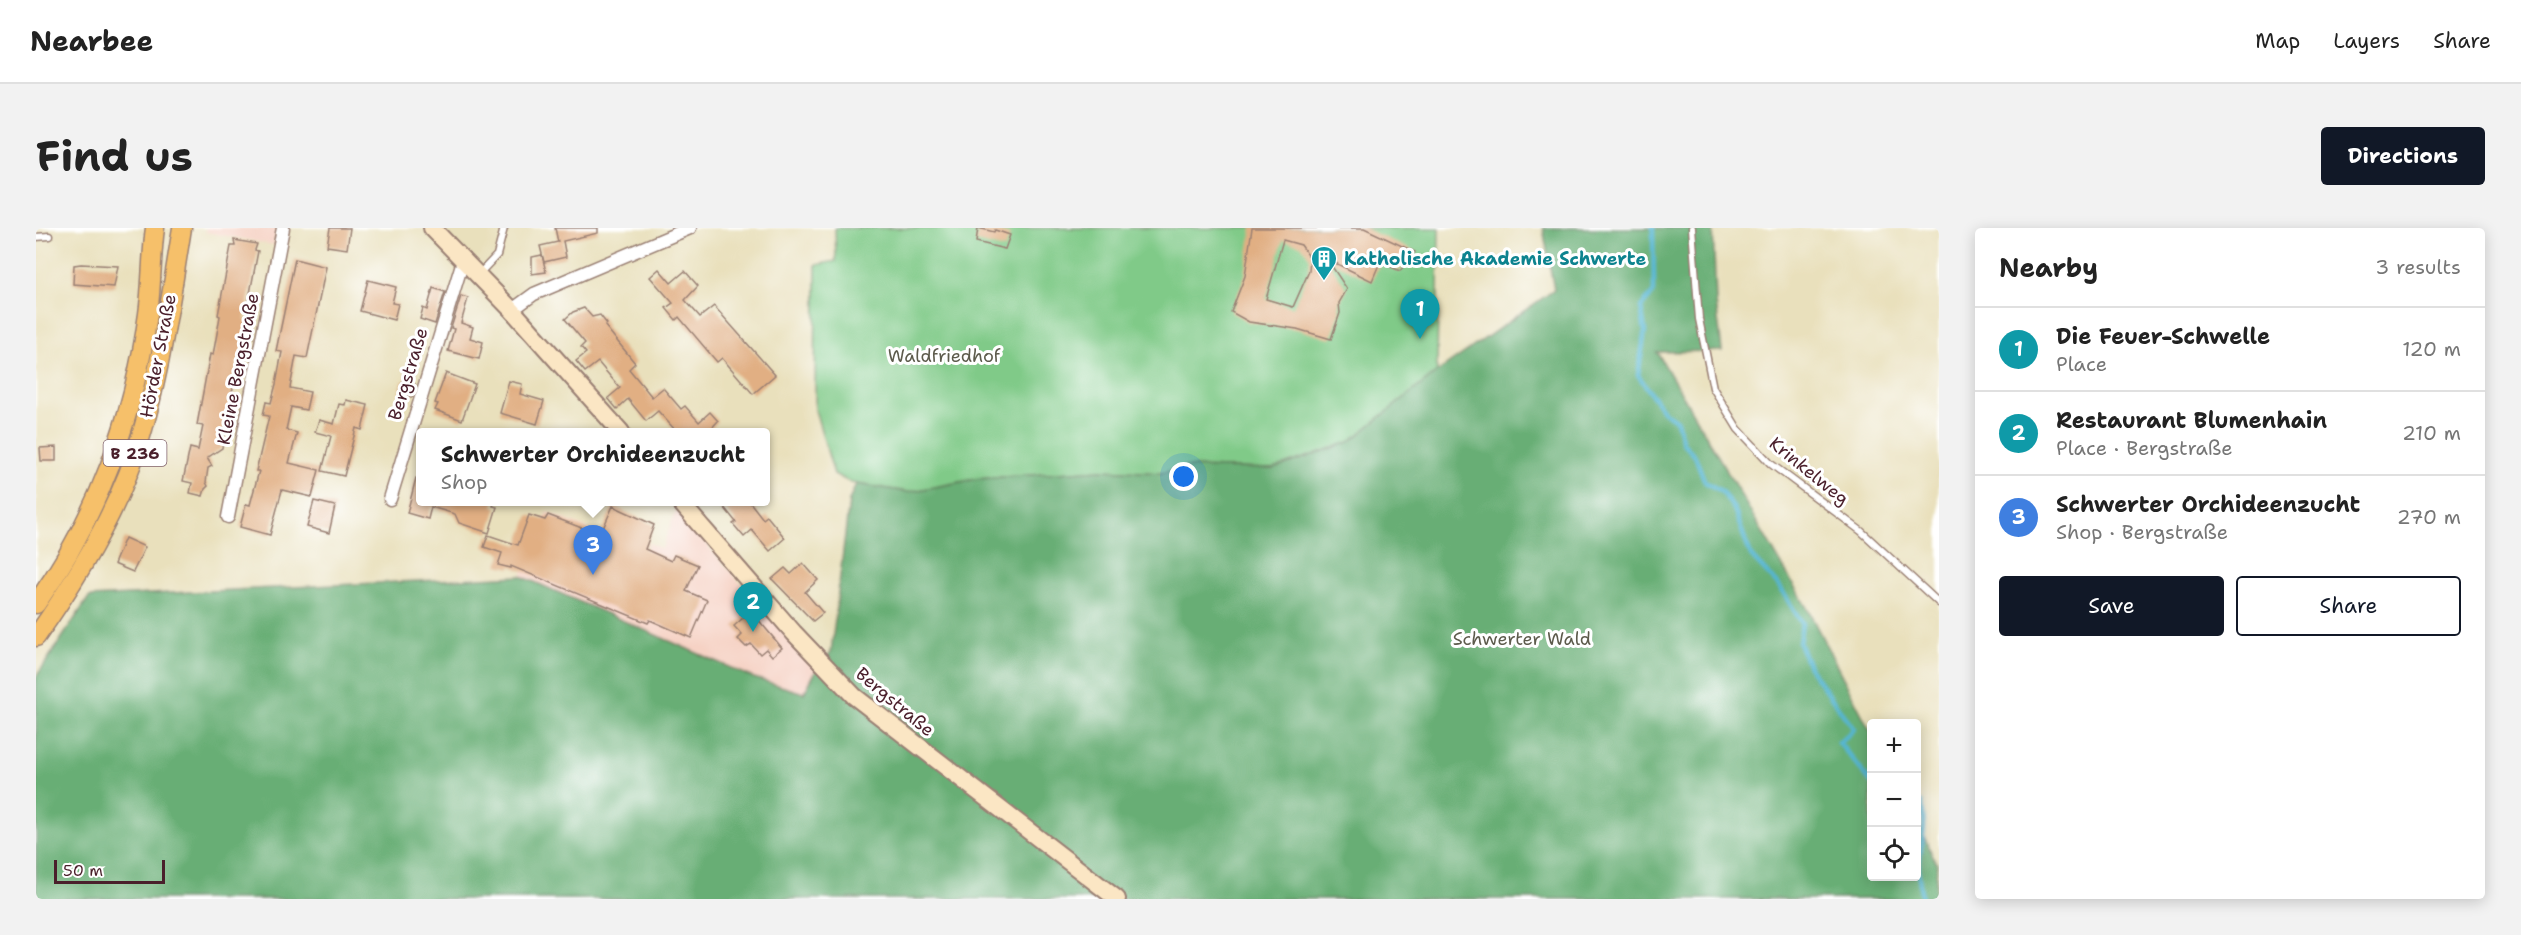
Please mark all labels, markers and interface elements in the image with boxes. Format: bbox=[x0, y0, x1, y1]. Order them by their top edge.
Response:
text: Nearbee bbox=[30, 22, 153, 60]
text: Map bbox=[2255, 27, 2300, 55]
text: Layers bbox=[2333, 27, 2400, 55]
text: Share bbox=[2433, 27, 2491, 55]
button: Directions bbox=[2321, 127, 2485, 185]
text: Find us bbox=[36, 128, 193, 184]
building icon: Katholische Akademie Schwerte bbox=[1309, 244, 1339, 282]
place label: Katholische Akademie Schwerte bbox=[1344, 247, 1646, 271]
text: Nearby bbox=[1999, 250, 2098, 285]
text: 3 results bbox=[2375, 254, 2461, 280]
pin: 1 bbox=[1400, 290, 1440, 339]
street label: Kleine Bergstraße bbox=[212, 291, 264, 447]
street label: Hörder Straße bbox=[134, 292, 182, 420]
text: Die Feuer-Schwelle bbox=[2056, 322, 2270, 351]
street label: Bergstraße bbox=[383, 325, 433, 423]
text: 1 bbox=[2014, 336, 2023, 362]
text: 120 m bbox=[2402, 336, 2461, 362]
park label: Waldfriedhof bbox=[888, 344, 1001, 368]
text: Place bbox=[2056, 351, 2107, 377]
text: Restaurant Blumenhain bbox=[2056, 406, 2327, 435]
text: 2 bbox=[2012, 420, 2026, 446]
text: 210 m bbox=[2402, 420, 2461, 446]
popup bbox=[416, 428, 770, 506]
street label: Krinkelweg bbox=[1764, 431, 1854, 511]
text: Place · Bergstraße bbox=[2056, 435, 2232, 461]
road number: B 236 bbox=[104, 440, 166, 466]
text: Schwerter Orchideenzucht bbox=[441, 440, 745, 469]
your location bbox=[1169, 462, 1198, 491]
text: Shop bbox=[441, 469, 487, 495]
text: Schwerter Orchideenzucht bbox=[2056, 490, 2360, 519]
text: 3 bbox=[2012, 504, 2026, 530]
text: 270 m bbox=[2397, 504, 2461, 530]
text: Shop · Bergstraße bbox=[2056, 519, 2228, 545]
pin: 3 bbox=[574, 526, 612, 575]
button: Save bbox=[1999, 576, 2224, 636]
button: Share bbox=[2236, 576, 2461, 636]
pin: 2 bbox=[734, 582, 772, 632]
park label: Schwerter Wald bbox=[1453, 627, 1591, 651]
street label: Bergstraße bbox=[851, 662, 939, 742]
map controls bbox=[1867, 719, 1921, 881]
button: + bbox=[1867, 719, 1921, 773]
button: − bbox=[1867, 773, 1921, 827]
button: locate bbox=[1867, 827, 1921, 881]
scale bar bbox=[54, 857, 165, 884]
text: 50 m bbox=[63, 860, 103, 881]

